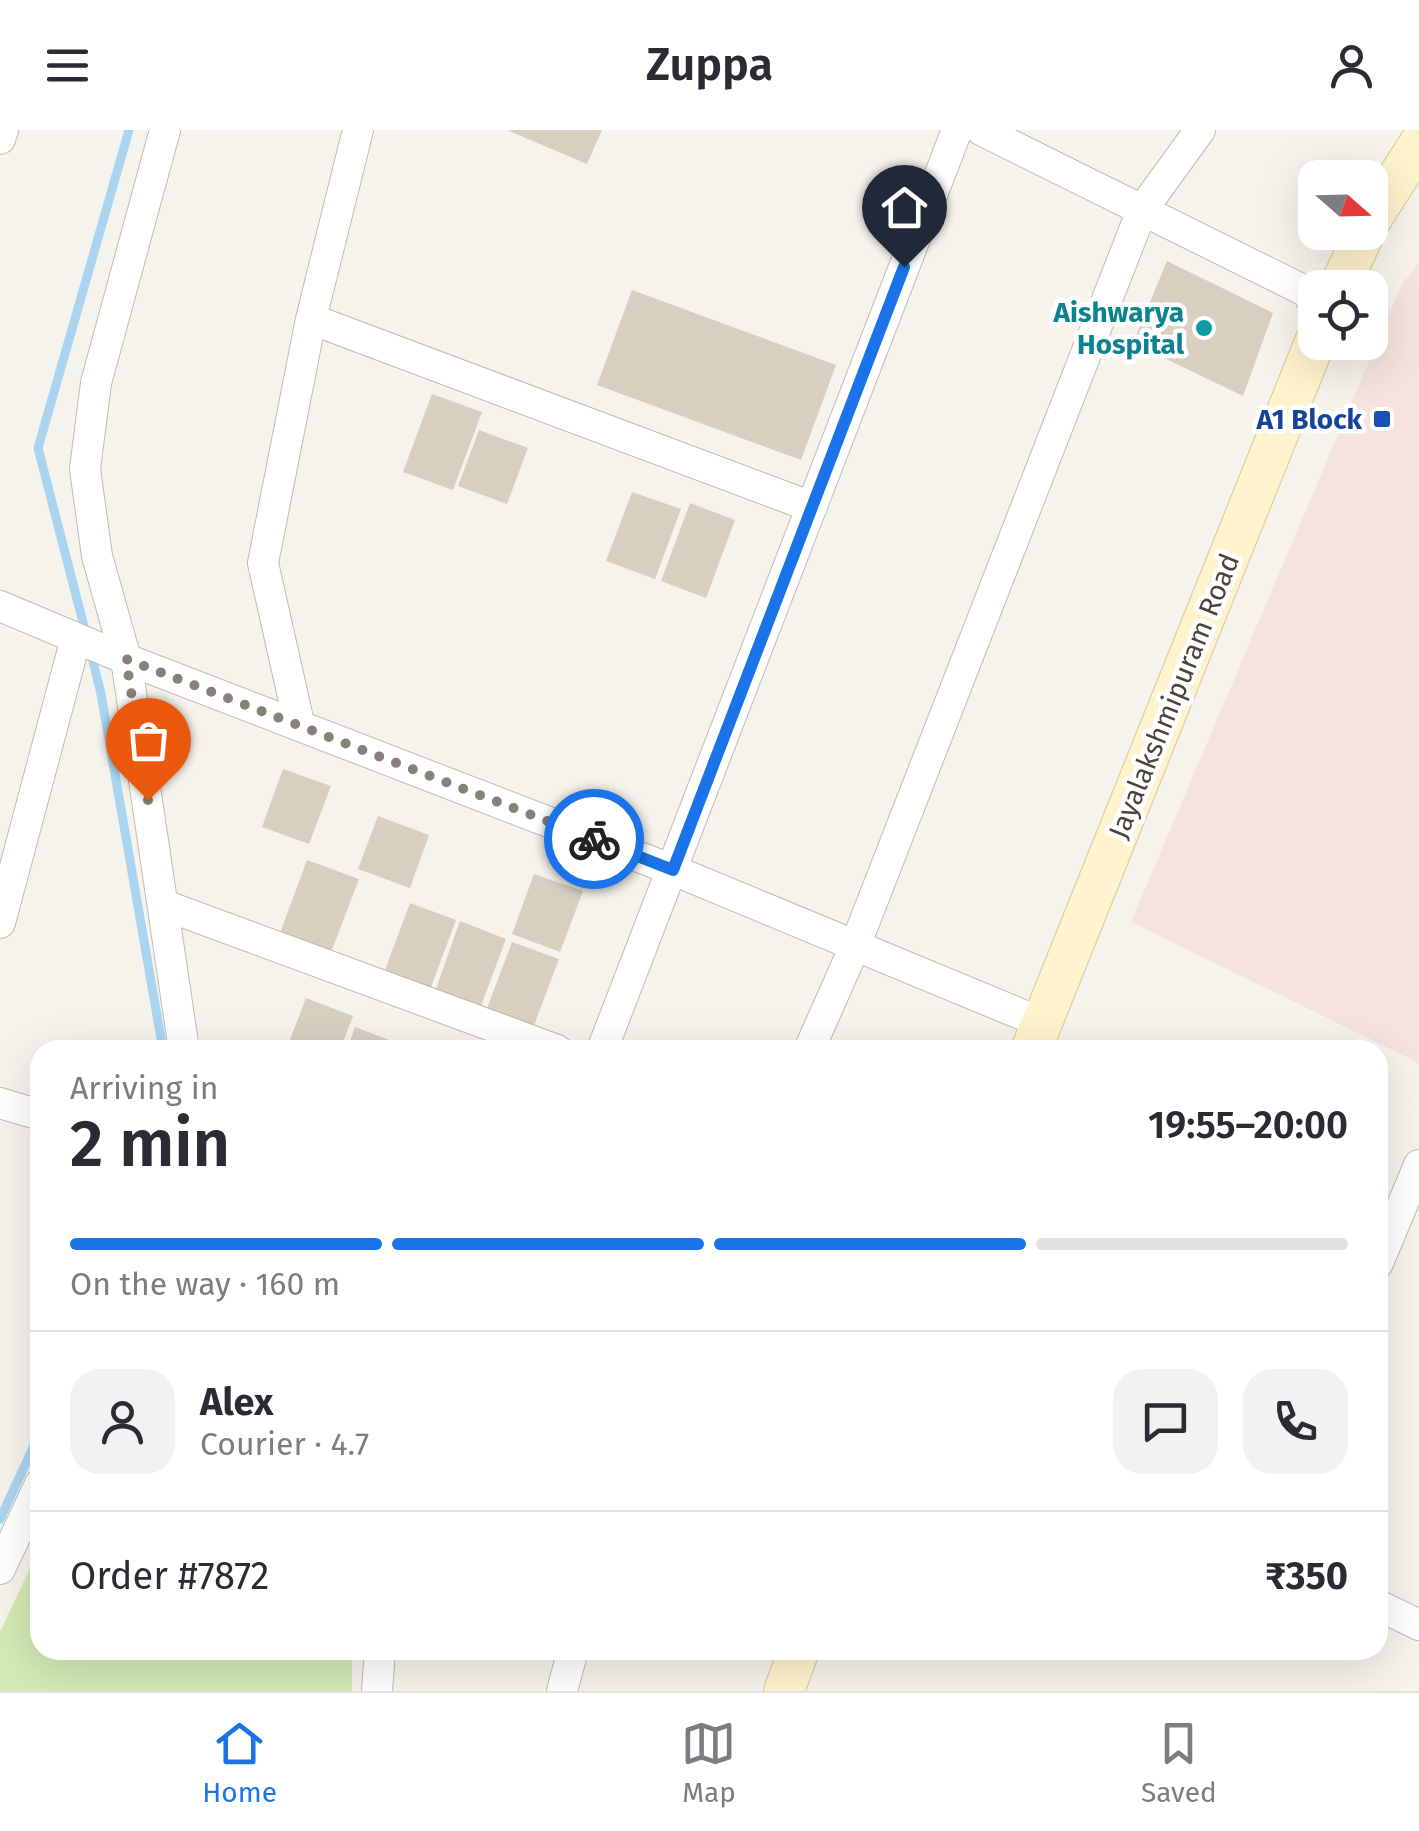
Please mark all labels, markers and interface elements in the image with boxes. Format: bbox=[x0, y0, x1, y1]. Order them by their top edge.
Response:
icon: menu bbox=[40, 38, 95, 93]
text: Zuppa bbox=[646, 38, 773, 92]
icon: person bbox=[1324, 38, 1379, 93]
north arrow bbox=[1298, 160, 1388, 250]
map controls bbox=[1298, 160, 1388, 360]
pin bbox=[862, 165, 947, 268]
icon: home bbox=[877, 180, 932, 235]
button: locate bbox=[1298, 270, 1388, 360]
place label: Aishwarya Hospital bbox=[1053, 296, 1185, 361]
marker: Aishwarya Hospital bbox=[1193, 317, 1215, 339]
place label: A1 Block bbox=[1256, 403, 1363, 436]
marker: A1 Block bbox=[1371, 408, 1393, 430]
street label: Jayalakshmipuram Road bbox=[1102, 549, 1246, 843]
pin bbox=[106, 698, 191, 801]
icon: bag bbox=[121, 713, 176, 768]
courier bbox=[544, 789, 644, 889]
icon: bike bbox=[567, 812, 622, 867]
text: Arriving in bbox=[70, 1069, 218, 1107]
text: 19:55–20:00 bbox=[1148, 1102, 1348, 1148]
text: 2 min bbox=[70, 1105, 230, 1183]
text: On the way · 160 m bbox=[70, 1265, 340, 1303]
button: person bbox=[70, 1369, 175, 1474]
button: chat bbox=[1113, 1369, 1218, 1474]
button: phone bbox=[1243, 1369, 1348, 1474]
text: Alex bbox=[200, 1379, 273, 1425]
text: Courier · 4.7 bbox=[200, 1425, 369, 1463]
text: Order #7872 bbox=[70, 1553, 269, 1599]
text: ₹350 bbox=[1265, 1553, 1348, 1599]
tab: Home bbox=[202, 1716, 277, 1809]
tab: Map bbox=[681, 1716, 736, 1809]
tab: Saved bbox=[1141, 1716, 1217, 1809]

